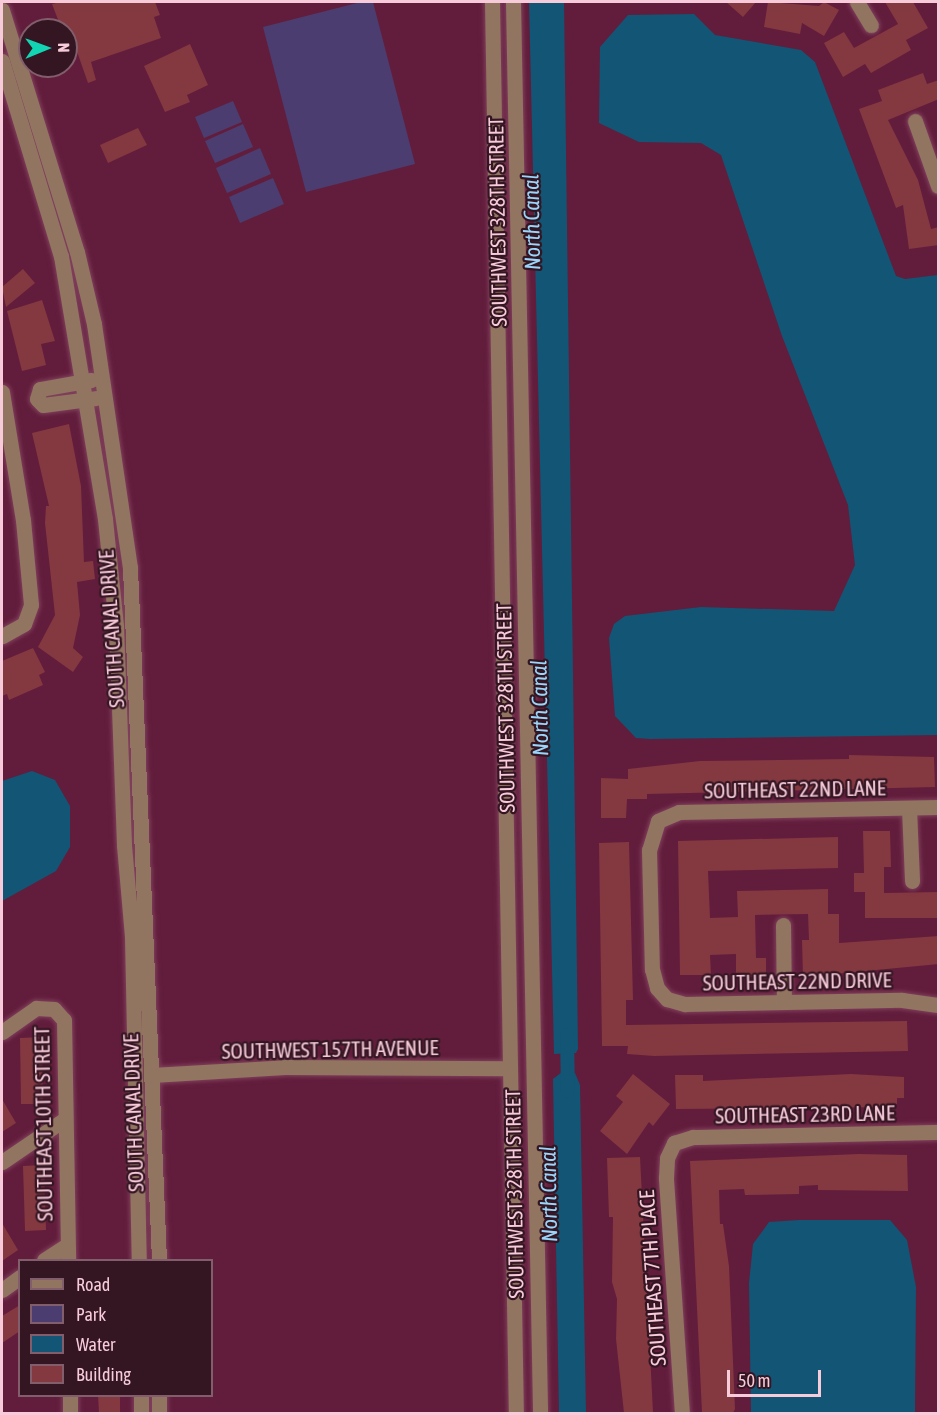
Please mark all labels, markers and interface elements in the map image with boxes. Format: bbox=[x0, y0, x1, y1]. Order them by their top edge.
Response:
north arrow bbox=[18, 18, 78, 78]
text: N bbox=[55, 43, 73, 53]
street label: SOUTHWEST 328TH STREET bbox=[483, 117, 511, 327]
water label: North Canal bbox=[518, 174, 546, 270]
street label: SOUTH CANAL DRIVE bbox=[93, 549, 129, 709]
street label: SOUTHWEST 328TH STREET bbox=[491, 603, 519, 813]
water label: North Canal bbox=[526, 660, 554, 756]
street label: SOUTHEAST 22ND LANE bbox=[704, 775, 886, 803]
street label: SOUTHEAST 22ND DRIVE bbox=[702, 967, 892, 995]
street label: SOUTHEAST 10TH STREET bbox=[29, 1026, 57, 1222]
street label: SOUTH CANAL DRIVE bbox=[118, 1034, 148, 1192]
street label: SOUTHWEST 157TH AVENUE bbox=[221, 1035, 439, 1063]
street label: SOUTHWEST 328TH STREET bbox=[500, 1089, 528, 1299]
street label: SOUTHEAST 23RD LANE bbox=[715, 1100, 895, 1128]
water label: North Canal bbox=[535, 1146, 563, 1242]
street label: SOUTHEAST 7TH PLACE bbox=[633, 1189, 671, 1367]
legend bbox=[18, 1259, 213, 1397]
text: Road bbox=[76, 1274, 110, 1295]
text: Park bbox=[76, 1304, 106, 1325]
text: Water bbox=[76, 1334, 115, 1355]
scale bar bbox=[730, 1358, 824, 1396]
text: Building bbox=[76, 1364, 131, 1385]
text: 50 m bbox=[738, 1370, 770, 1391]

